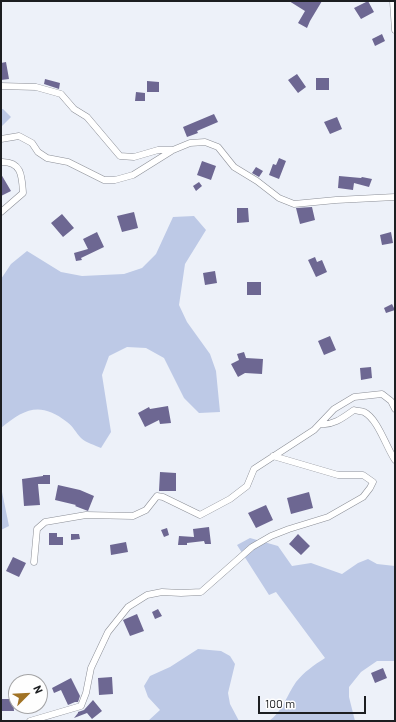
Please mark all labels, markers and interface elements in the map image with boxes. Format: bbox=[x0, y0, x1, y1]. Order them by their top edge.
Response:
north arrow bbox=[8, 674, 48, 714]
text: N bbox=[31, 683, 46, 695]
scale bar bbox=[260, 688, 368, 714]
text: 100 m bbox=[265, 696, 295, 710]

